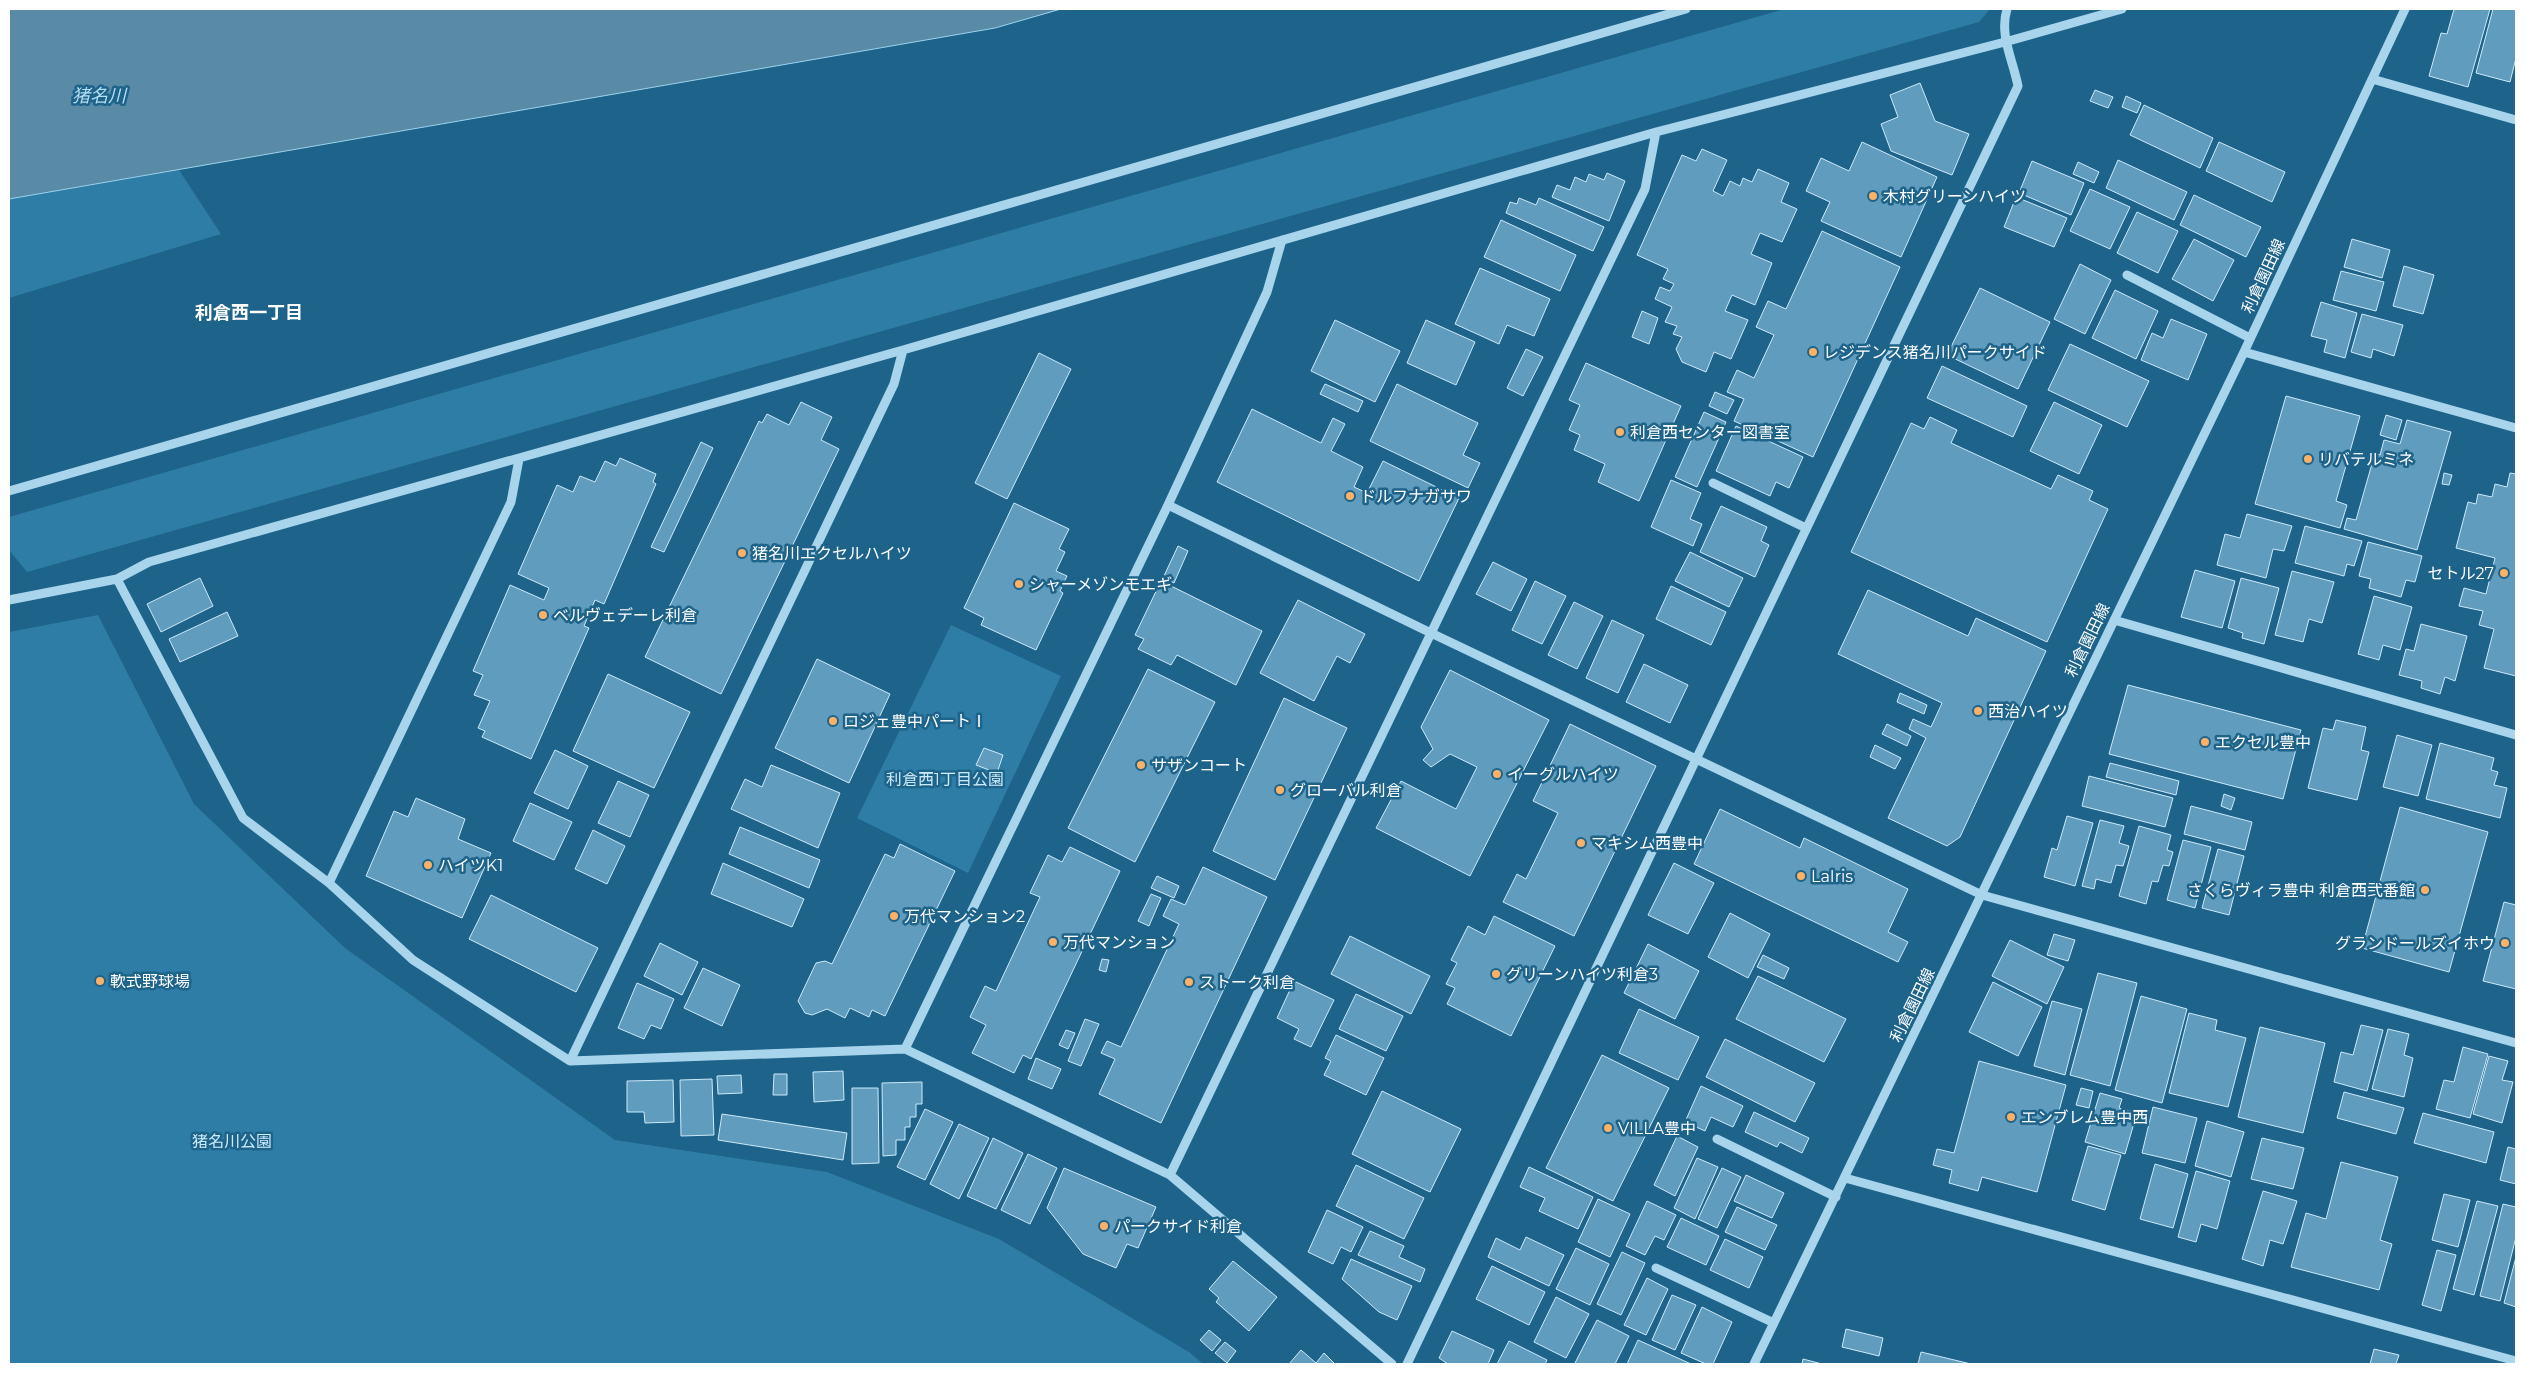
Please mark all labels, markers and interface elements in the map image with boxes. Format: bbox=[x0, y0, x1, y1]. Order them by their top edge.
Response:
water label: 猪名川 bbox=[72, 85, 128, 107]
place label: 木村グリーンハイツ bbox=[1883, 187, 2026, 206]
marker: 木村グリーンハイツ bbox=[1867, 190, 1879, 202]
street label: 利倉園田線 bbox=[2238, 236, 2289, 316]
district label: 利倉西一丁目 bbox=[195, 302, 303, 324]
place label: レジデンス猪名川パークサイド bbox=[1823, 343, 2047, 362]
marker: レジデンス猪名川パークサイド bbox=[1807, 346, 1819, 358]
place label: 利倉西センター図書室 bbox=[1630, 423, 1790, 442]
marker: 利倉西センター図書室 bbox=[1614, 426, 1626, 438]
place label: リバテルミネ bbox=[2318, 450, 2414, 469]
marker: リバテルミネ bbox=[2302, 453, 2314, 465]
place label: ドルフナガサワ bbox=[1360, 487, 1472, 506]
marker: ドルフナガサワ bbox=[1344, 490, 1356, 502]
place label: 猪名川エクセルハイツ bbox=[752, 544, 912, 563]
marker: 猪名川エクセルハイツ bbox=[736, 547, 748, 559]
place label: セトル27 bbox=[2428, 564, 2494, 583]
marker: セトル27 bbox=[2498, 567, 2510, 579]
place label: シャーメゾンモエギ bbox=[1029, 575, 1172, 594]
marker: シャーメゾンモエギ bbox=[1013, 578, 1025, 590]
street label: 利倉園田線 bbox=[2061, 600, 2114, 680]
place label: ベルヴェデーレ利倉 bbox=[553, 606, 697, 625]
marker: ベルヴェデーレ利倉 bbox=[537, 609, 549, 621]
place label: 西治ハイツ bbox=[1988, 702, 2068, 721]
marker: 西治ハイツ bbox=[1972, 705, 1984, 717]
place label: ロジェ豊中パートⅠ bbox=[843, 712, 987, 731]
marker: ロジェ豊中パートⅠ bbox=[827, 715, 839, 727]
place label: エクセル豊中 bbox=[2215, 733, 2311, 752]
marker: エクセル豊中 bbox=[2199, 736, 2211, 748]
place label: サザンコート bbox=[1151, 756, 1247, 775]
marker: サザンコート bbox=[1135, 759, 1147, 771]
place label: イーグルハイツ bbox=[1507, 765, 1619, 784]
marker: イーグルハイツ bbox=[1491, 768, 1503, 780]
park label: 利倉西1丁目公園 bbox=[886, 770, 1004, 789]
place label: グローバル利倉 bbox=[1290, 781, 1402, 800]
marker: グローバル利倉 bbox=[1274, 784, 1286, 796]
place label: マキシム西豊中 bbox=[1591, 834, 1703, 853]
marker: マキシム西豊中 bbox=[1575, 837, 1587, 849]
place label: ハイツK1 bbox=[438, 856, 503, 875]
marker: ハイツK1 bbox=[422, 859, 434, 871]
place label: LaIris bbox=[1811, 867, 1853, 886]
marker: LaIris bbox=[1795, 870, 1807, 882]
place label: さくらヴィラ豊中 利倉西弐番館 bbox=[2187, 881, 2415, 900]
marker: さくらヴィラ豊中 利倉西弐番館 bbox=[2419, 884, 2431, 896]
place label: 万代マンション2 bbox=[904, 907, 1025, 926]
marker: 万代マンション2 bbox=[888, 910, 900, 922]
place label: 万代マンション bbox=[1063, 933, 1175, 952]
place label: グランドールズイホウ bbox=[2335, 934, 2495, 953]
marker: 万代マンション bbox=[1047, 936, 1059, 948]
marker: グランドールズイホウ bbox=[2499, 937, 2511, 949]
place label: グリーンハイツ利倉3 bbox=[1506, 965, 1658, 984]
street label: 利倉園田線 bbox=[1886, 965, 1939, 1045]
marker: グリーンハイツ利倉3 bbox=[1490, 968, 1502, 980]
place label: 軟式野球場 bbox=[110, 972, 190, 991]
place label: ストーク利倉 bbox=[1199, 973, 1295, 992]
marker: 軟式野球場 bbox=[94, 975, 106, 987]
marker: ストーク利倉 bbox=[1183, 976, 1195, 988]
place label: エンブレム豊中西 bbox=[2021, 1108, 2148, 1127]
marker: エンブレム豊中西 bbox=[2005, 1111, 2017, 1123]
place label: VILLA豊中 bbox=[1618, 1119, 1696, 1138]
marker: VILLA豊中 bbox=[1602, 1122, 1614, 1134]
park label: 猪名川公園 bbox=[192, 1132, 272, 1151]
place label: パークサイド利倉 bbox=[1114, 1217, 1242, 1236]
marker: パークサイド利倉 bbox=[1098, 1220, 1110, 1232]

